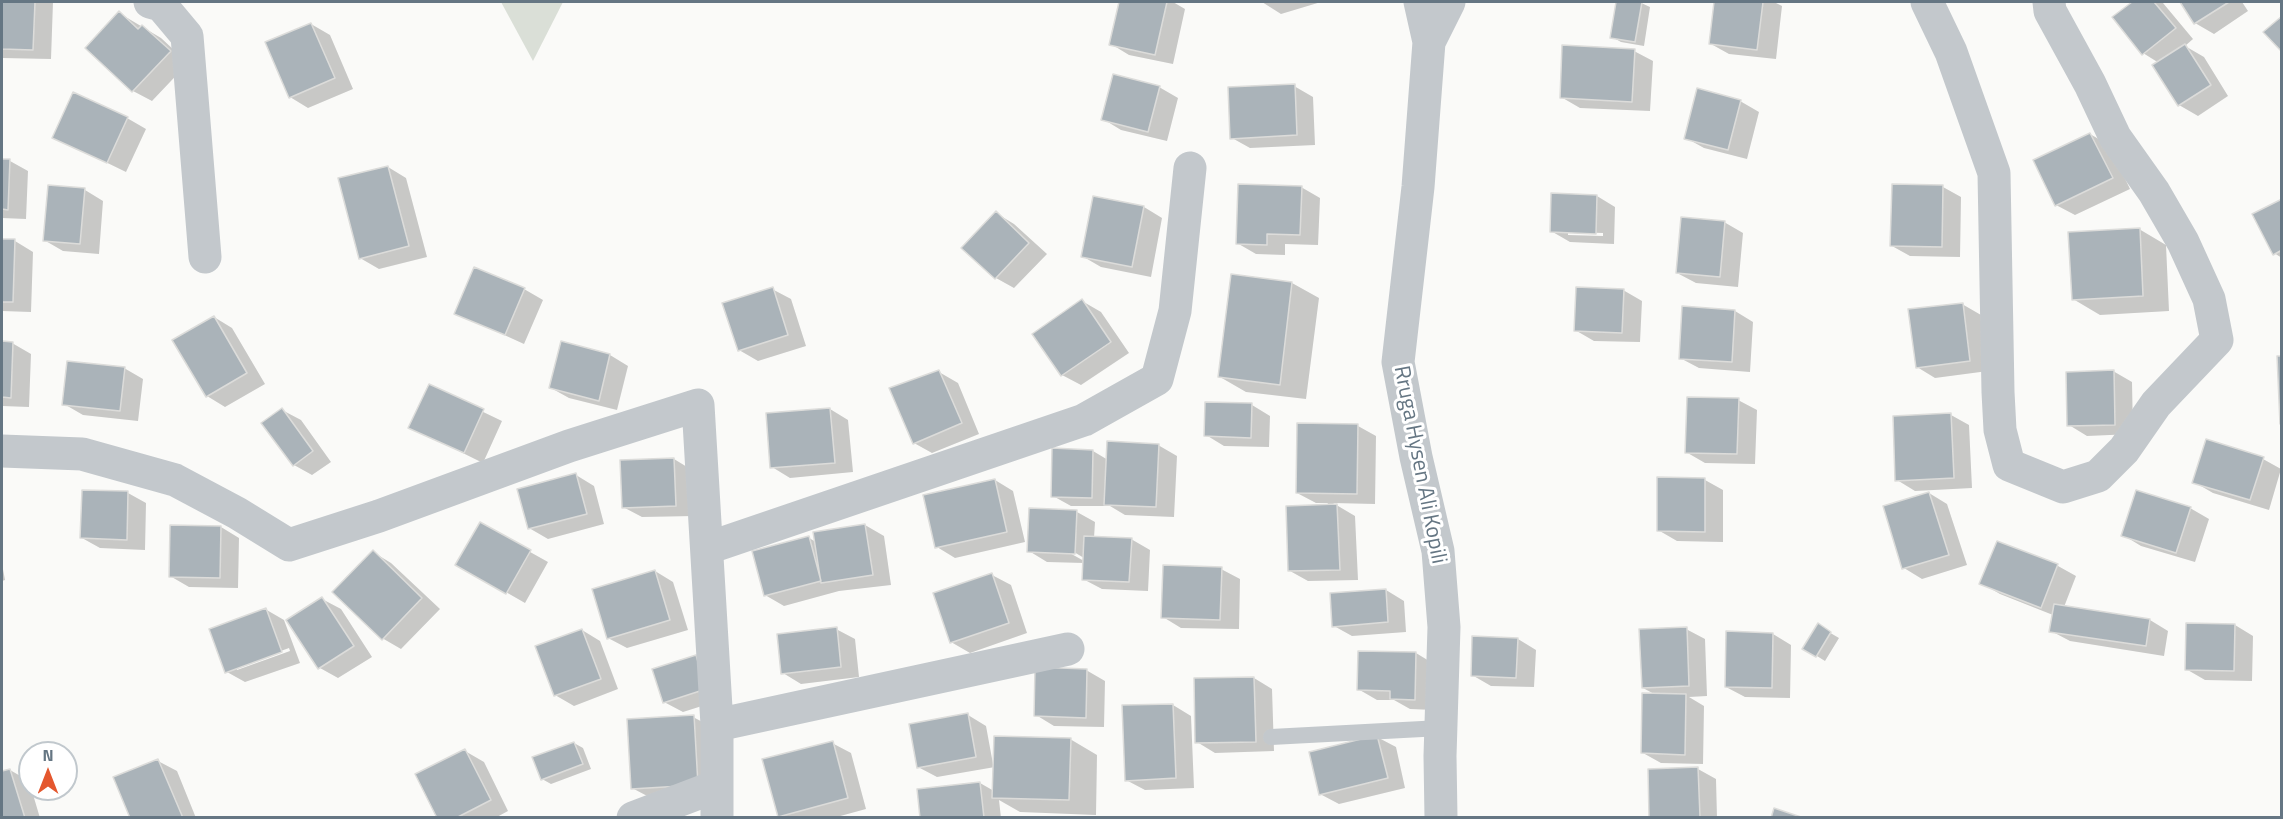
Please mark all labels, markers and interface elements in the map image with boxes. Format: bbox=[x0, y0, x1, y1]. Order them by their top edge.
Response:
street label: Rruga Hysen Ali Kopili bbox=[1387, 364, 1451, 566]
north arrow bbox=[18, 741, 78, 801]
text: N bbox=[42, 743, 54, 767]

